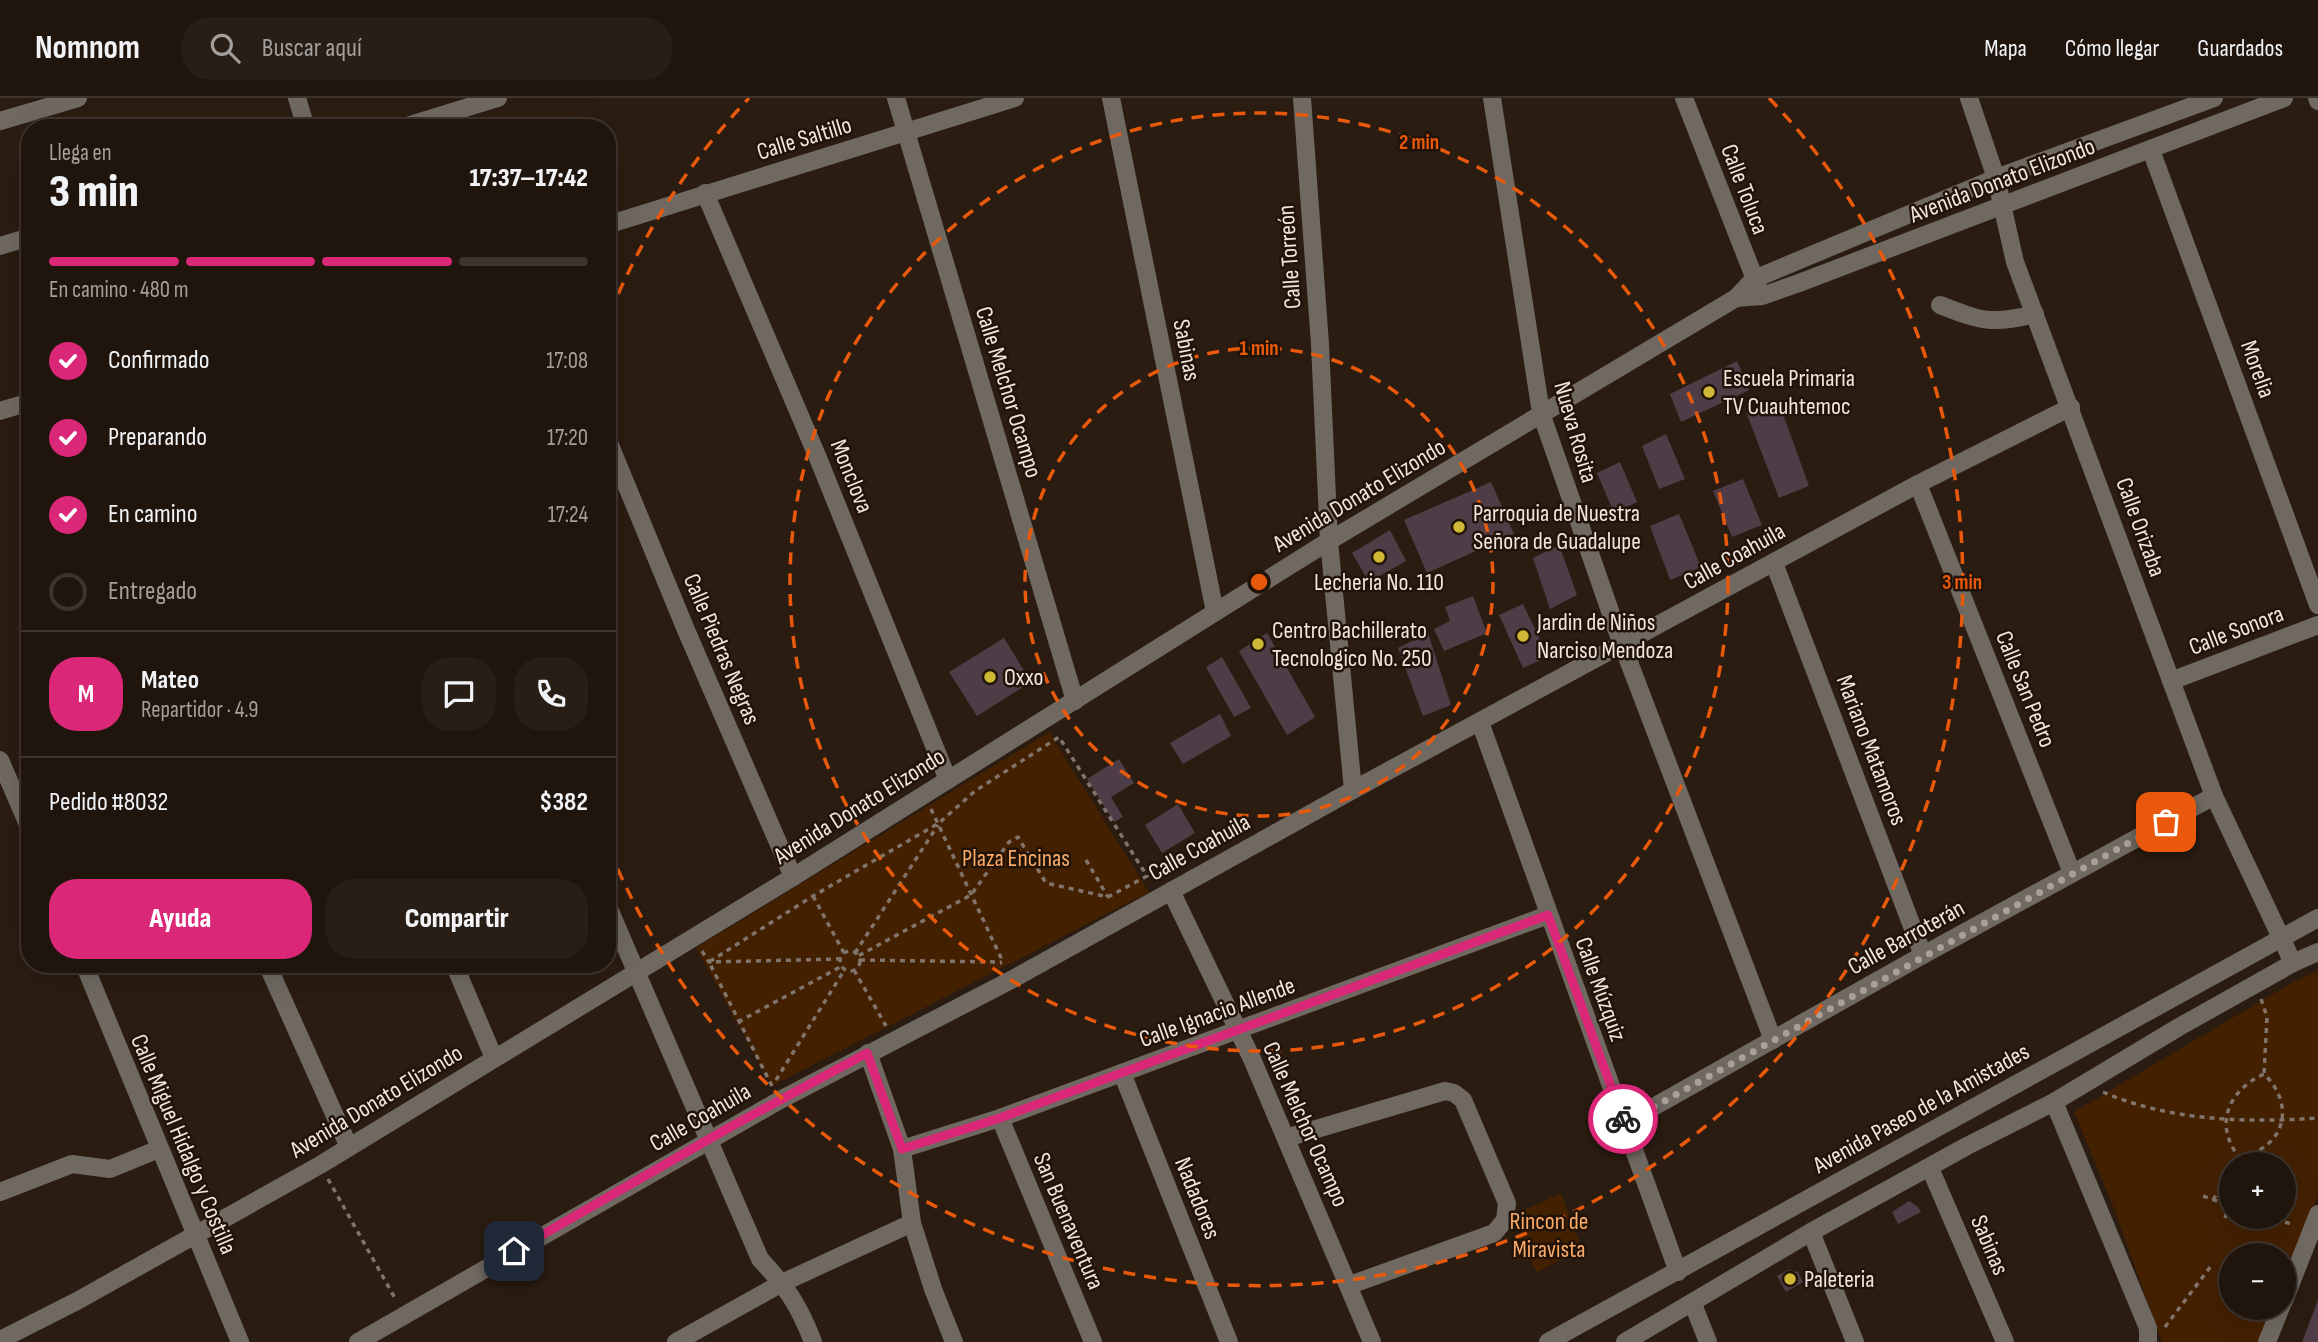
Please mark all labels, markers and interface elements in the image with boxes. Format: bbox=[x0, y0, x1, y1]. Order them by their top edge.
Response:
search box bbox=[182, 17, 672, 80]
text: Nomnom bbox=[35, 28, 140, 68]
icon: search bbox=[206, 29, 244, 67]
text: Buscar aquí bbox=[262, 33, 362, 64]
text: Mapa bbox=[1984, 34, 2027, 63]
text: Cómo llegar bbox=[2065, 34, 2159, 63]
text: Guardados bbox=[2197, 34, 2283, 63]
street label: Calle Saltillo bbox=[753, 110, 855, 167]
text: 2 min bbox=[1399, 130, 1439, 155]
street label: Avenida Donato Elizondo bbox=[1904, 132, 2099, 230]
text: Llega en bbox=[49, 139, 112, 167]
street label: Calle Toluca bbox=[1714, 140, 1775, 238]
text: 17:37–17:42 bbox=[469, 163, 588, 194]
text: 3 min bbox=[49, 165, 139, 220]
street label: Calle Torreón bbox=[1271, 204, 1308, 310]
text: En camino · 480 m bbox=[49, 276, 189, 304]
street label: Calle Melchor Ocampo bbox=[969, 303, 1048, 481]
street label: Sabinas bbox=[1166, 317, 1207, 383]
text: 1 min bbox=[1239, 336, 1279, 361]
street label: Morelia bbox=[2234, 336, 2281, 402]
icon: check bbox=[49, 342, 87, 380]
text: Confirmado bbox=[108, 345, 209, 376]
text: 17:08 bbox=[546, 347, 588, 375]
place label: Escuela Primaria TV Cuauhtemoc bbox=[1723, 364, 1855, 421]
street label: Nueva Rosita bbox=[1547, 378, 1604, 486]
marker: Escuela Primaria TV Cuauhtemoc bbox=[1701, 384, 1717, 400]
icon: check bbox=[49, 419, 87, 457]
text: Preparando bbox=[108, 422, 207, 453]
text: 17:20 bbox=[547, 424, 588, 452]
street label: Avenida Donato Elizondo bbox=[1267, 432, 1451, 559]
street label: Monclova bbox=[824, 435, 879, 517]
street label: Calle Orizaba bbox=[2109, 474, 2172, 581]
icon: check bbox=[49, 496, 87, 534]
text: En camino bbox=[108, 499, 198, 530]
place label: Parroquia de Nuestra Señora de Guadalupe bbox=[1473, 499, 1641, 556]
text: 17:24 bbox=[548, 501, 588, 529]
street label: Calle Coahuila bbox=[1678, 517, 1790, 596]
marker: Parroquia de Nuestra Señora de Guadalupe bbox=[1451, 519, 1467, 535]
marker: Lecheria No. 110 bbox=[1371, 549, 1387, 565]
place label: Lecheria No. 110 bbox=[1314, 568, 1444, 597]
street label: Calle Piedras Negras bbox=[677, 569, 766, 729]
centre of rings bbox=[1247, 570, 1271, 594]
text: 3 min bbox=[1942, 570, 1982, 595]
text: Entregado bbox=[108, 576, 197, 607]
street label: Calle Sonora bbox=[2185, 599, 2288, 662]
place label: Jardin de Niños Narciso Mendoza bbox=[1536, 608, 1673, 665]
place label: Centro Bachillerato Tecnologico No. 250 bbox=[1272, 616, 1432, 673]
street label: Calle San Pedro bbox=[1989, 627, 2062, 752]
marker: Jardin de Niños Narciso Mendoza bbox=[1515, 628, 1531, 644]
marker: Centro Bachillerato Tecnologico No. 250 bbox=[1250, 636, 1266, 652]
button: chat bbox=[422, 657, 496, 731]
button: phone bbox=[514, 657, 588, 731]
place label: Oxxo bbox=[1004, 663, 1043, 692]
text: Mateo bbox=[141, 665, 199, 696]
marker: Oxxo bbox=[982, 669, 998, 685]
street label: Mariano Matamoros bbox=[1830, 671, 1913, 829]
text: M bbox=[78, 679, 94, 710]
text: Repartidor · 4.9 bbox=[141, 696, 258, 724]
street label: Avenida Donato Elizondo bbox=[767, 742, 950, 871]
text: Pedido #8032 bbox=[49, 787, 168, 818]
text: $382 bbox=[539, 787, 588, 818]
pin bbox=[2136, 792, 2196, 852]
icon: bag bbox=[2147, 803, 2185, 841]
street label: Calle Coahuila bbox=[1143, 808, 1255, 887]
park label: Plaza Encinas bbox=[962, 844, 1070, 873]
button: Ayuda bbox=[49, 879, 312, 959]
button: Compartir bbox=[326, 879, 588, 959]
street label: Calle Barroterán bbox=[1843, 893, 1970, 981]
street label: Calle Múzquiz bbox=[1568, 933, 1633, 1045]
street label: Calle Ignacio Allende bbox=[1135, 971, 1299, 1054]
street label: Calle Miguel Hidalgo y Costilla bbox=[124, 1030, 243, 1258]
street label: Calle Melchor Ocampo bbox=[1256, 1037, 1355, 1211]
street label: Avenida Paseo de la Amistades bbox=[1807, 1037, 2034, 1180]
street label: Avenida Donato Elizondo bbox=[284, 1038, 468, 1165]
street label: Calle Coahuila bbox=[645, 1077, 756, 1158]
courier bbox=[1588, 1084, 1658, 1154]
icon: bike bbox=[1604, 1100, 1642, 1138]
street label: San Buenaventura bbox=[1027, 1149, 1110, 1294]
map controls bbox=[2219, 1152, 2296, 1320]
button: + bbox=[2219, 1152, 2296, 1229]
street label: Nadadores bbox=[1168, 1153, 1227, 1243]
park label: Rincon de Miravista bbox=[1509, 1207, 1589, 1264]
street label: Sabinas bbox=[1964, 1211, 2015, 1279]
pin bbox=[484, 1221, 544, 1281]
icon: home bbox=[495, 1232, 533, 1270]
button: − bbox=[2219, 1243, 2296, 1320]
place label: Paleteria bbox=[1804, 1265, 1874, 1294]
marker: Paleteria bbox=[1782, 1271, 1798, 1287]

